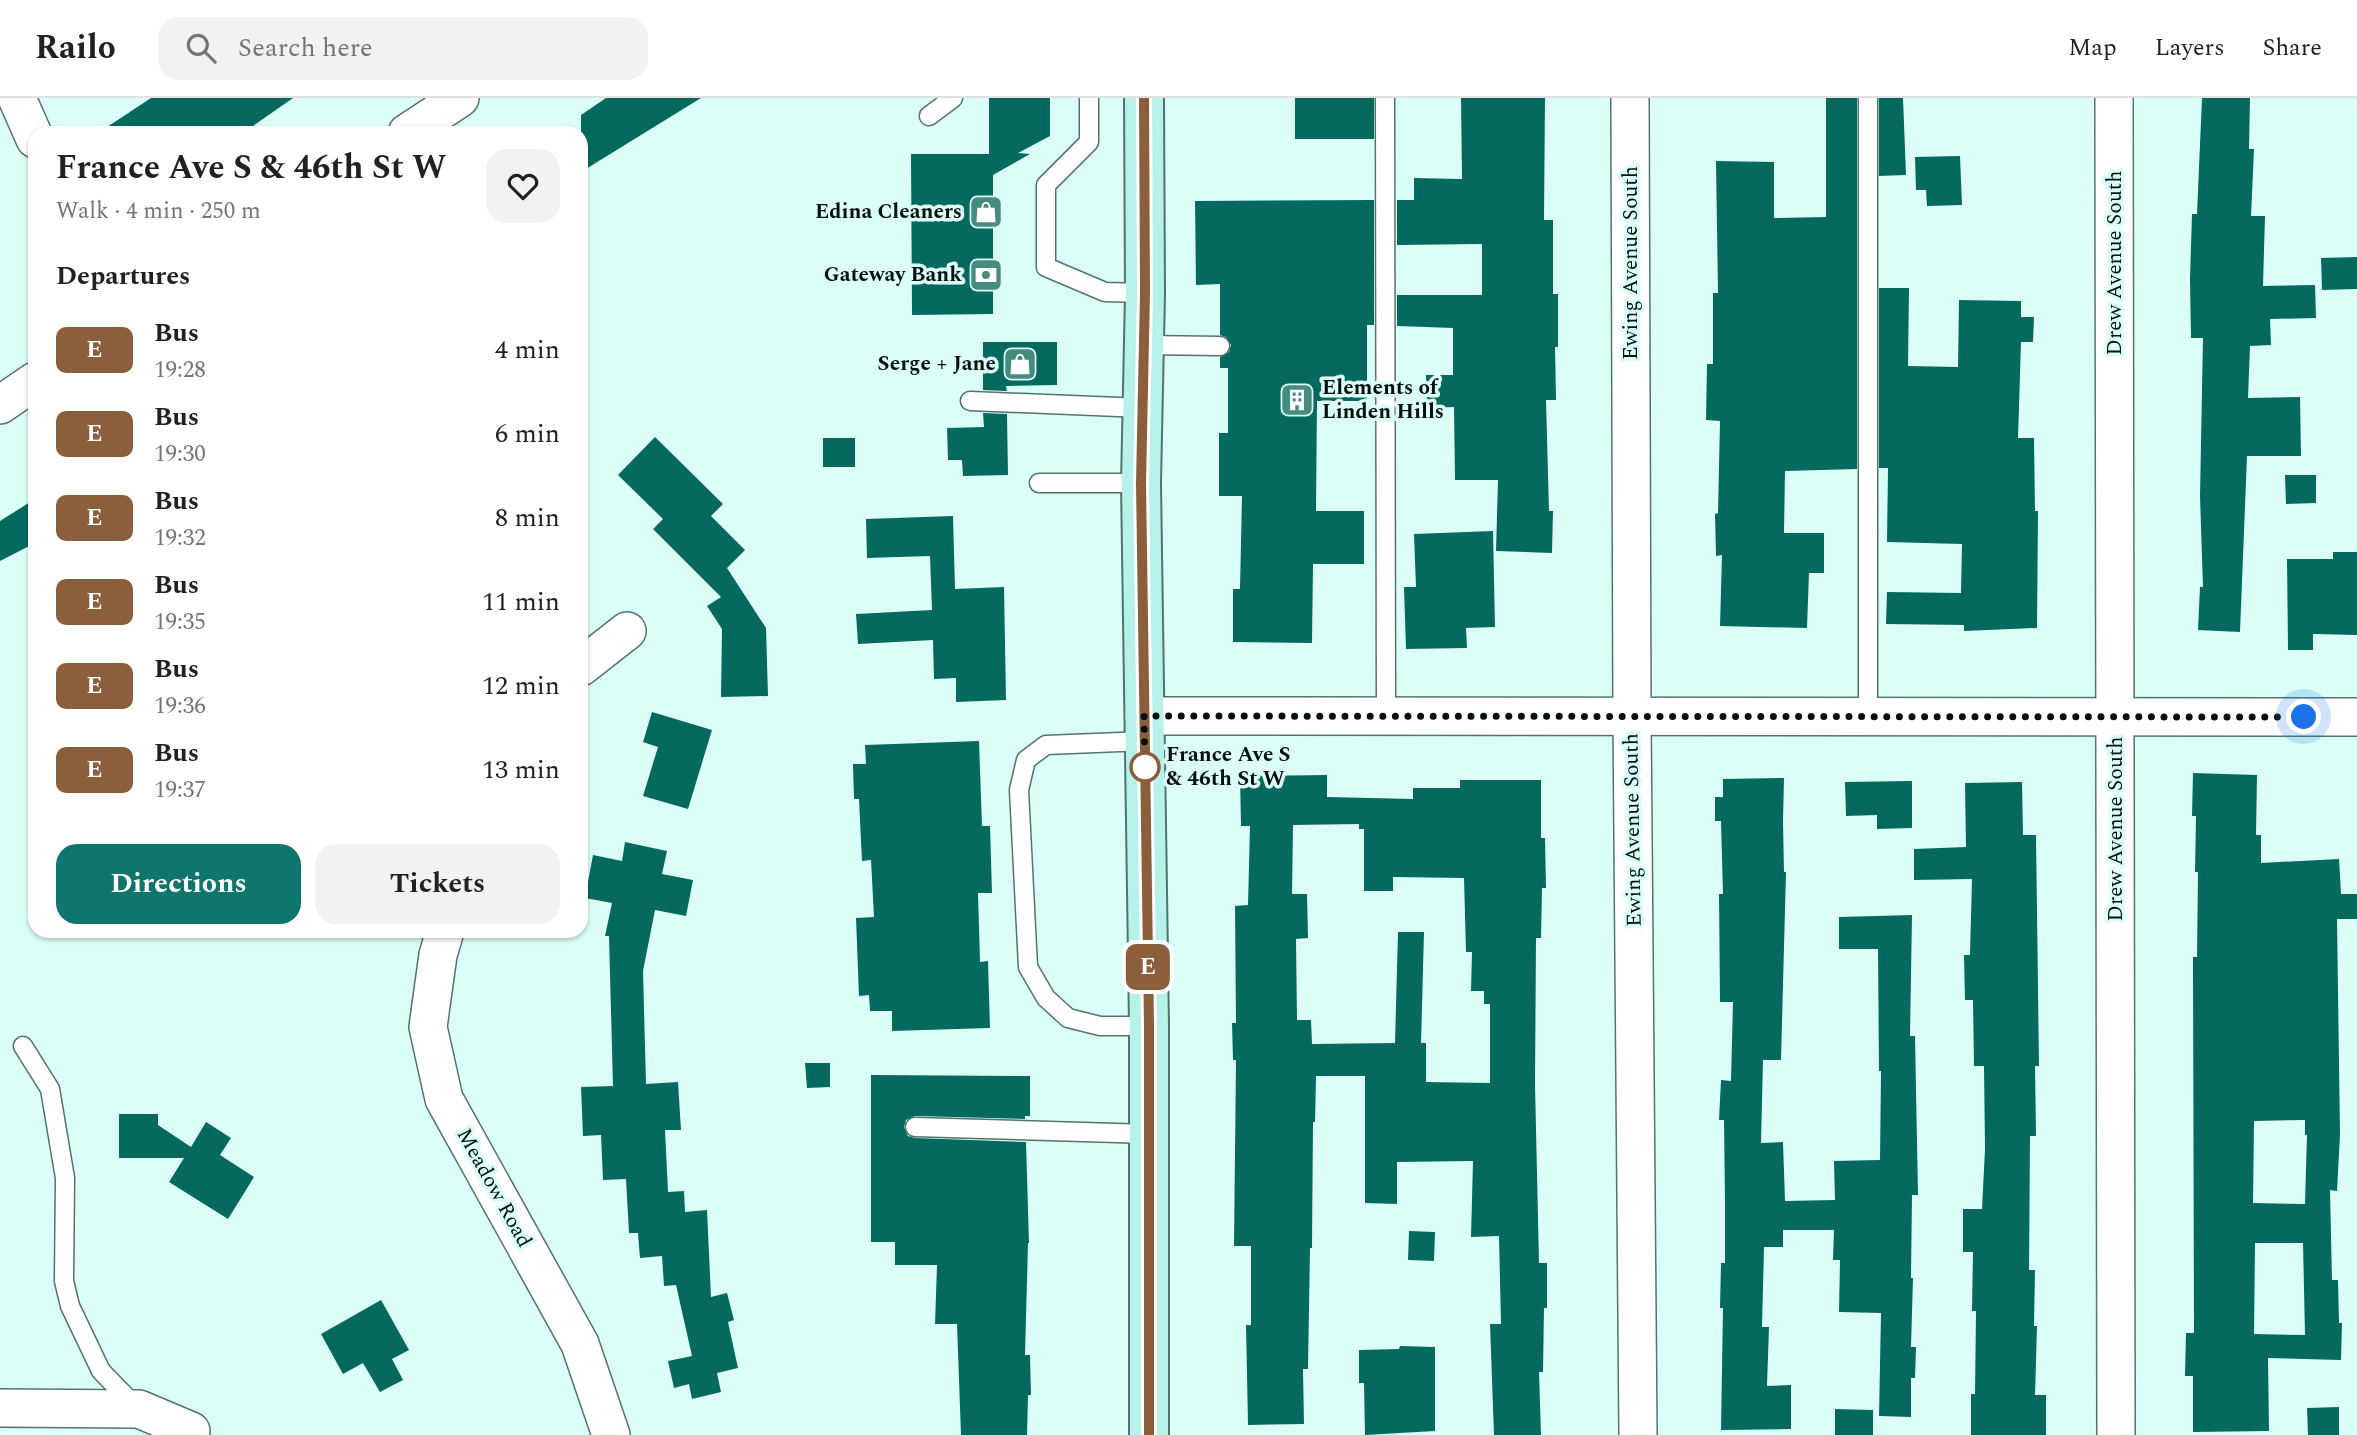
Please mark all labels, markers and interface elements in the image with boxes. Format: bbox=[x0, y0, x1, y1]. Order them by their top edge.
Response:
search box bbox=[158, 17, 648, 80]
text: Railo bbox=[35, 23, 116, 73]
text: Search here bbox=[238, 28, 373, 68]
icon: search bbox=[182, 29, 220, 67]
text: Map bbox=[2068, 30, 2117, 66]
text: Layers bbox=[2155, 30, 2225, 66]
text: Share bbox=[2263, 30, 2322, 66]
text: France Ave S & 46th St W bbox=[56, 143, 446, 193]
button: heart bbox=[486, 149, 560, 223]
street label: Ewing Avenue South bbox=[1615, 166, 1647, 360]
street label: Drew Avenue South bbox=[2099, 171, 2131, 355]
shop icon: Edina Cleaners bbox=[967, 193, 1005, 231]
text: Walk · 4 min · 250 m bbox=[56, 194, 261, 229]
place label: Edina Cleaners bbox=[815, 196, 962, 228]
text: Departures bbox=[56, 256, 190, 296]
bank icon: Gateway Bank bbox=[967, 256, 1005, 294]
place label: Gateway Bank bbox=[824, 259, 962, 291]
text: Bus bbox=[154, 313, 199, 353]
text: 4 min bbox=[495, 330, 560, 370]
text: E bbox=[86, 332, 103, 368]
shop icon: Serge + Jane bbox=[1001, 345, 1039, 383]
place label: Serge + Jane bbox=[877, 348, 996, 380]
text: 19:28 bbox=[154, 353, 206, 388]
place label: Elements of Linden Hills bbox=[1322, 372, 1444, 428]
building icon: Elements of Linden Hills bbox=[1278, 381, 1316, 419]
text: Bus bbox=[154, 397, 199, 437]
text: 6 min bbox=[495, 414, 560, 454]
text: E bbox=[86, 416, 103, 452]
text: 19:30 bbox=[154, 437, 206, 472]
text: Bus bbox=[154, 481, 199, 521]
text: 8 min bbox=[495, 498, 560, 538]
text: E bbox=[86, 500, 103, 536]
text: 19:32 bbox=[154, 521, 206, 556]
text: Bus bbox=[154, 565, 199, 605]
text: 11 min bbox=[482, 582, 560, 622]
text: E bbox=[86, 584, 103, 620]
text: 19:35 bbox=[154, 605, 206, 640]
text: Bus bbox=[154, 649, 199, 689]
text: 12 min bbox=[482, 666, 560, 706]
text: E bbox=[86, 668, 103, 704]
text: 19:36 bbox=[154, 689, 206, 724]
your location bbox=[2286, 699, 2321, 734]
text: Bus bbox=[154, 733, 199, 773]
street label: Ewing Avenue South bbox=[1615, 733, 1651, 927]
street label: Drew Avenue South bbox=[2100, 737, 2132, 921]
place label: France Ave S & 46th St W bbox=[1166, 739, 1291, 795]
text: 13 min bbox=[482, 750, 560, 790]
text: E bbox=[86, 752, 103, 788]
marker: France Ave S & 46th St W bbox=[1130, 752, 1160, 782]
text: 19:37 bbox=[154, 773, 206, 808]
button: Directions bbox=[56, 844, 301, 924]
button: Tickets bbox=[315, 844, 560, 924]
line badge: E bbox=[1125, 944, 1171, 990]
text: E bbox=[1140, 949, 1156, 985]
street label: Meadow Road bbox=[448, 1122, 540, 1254]

